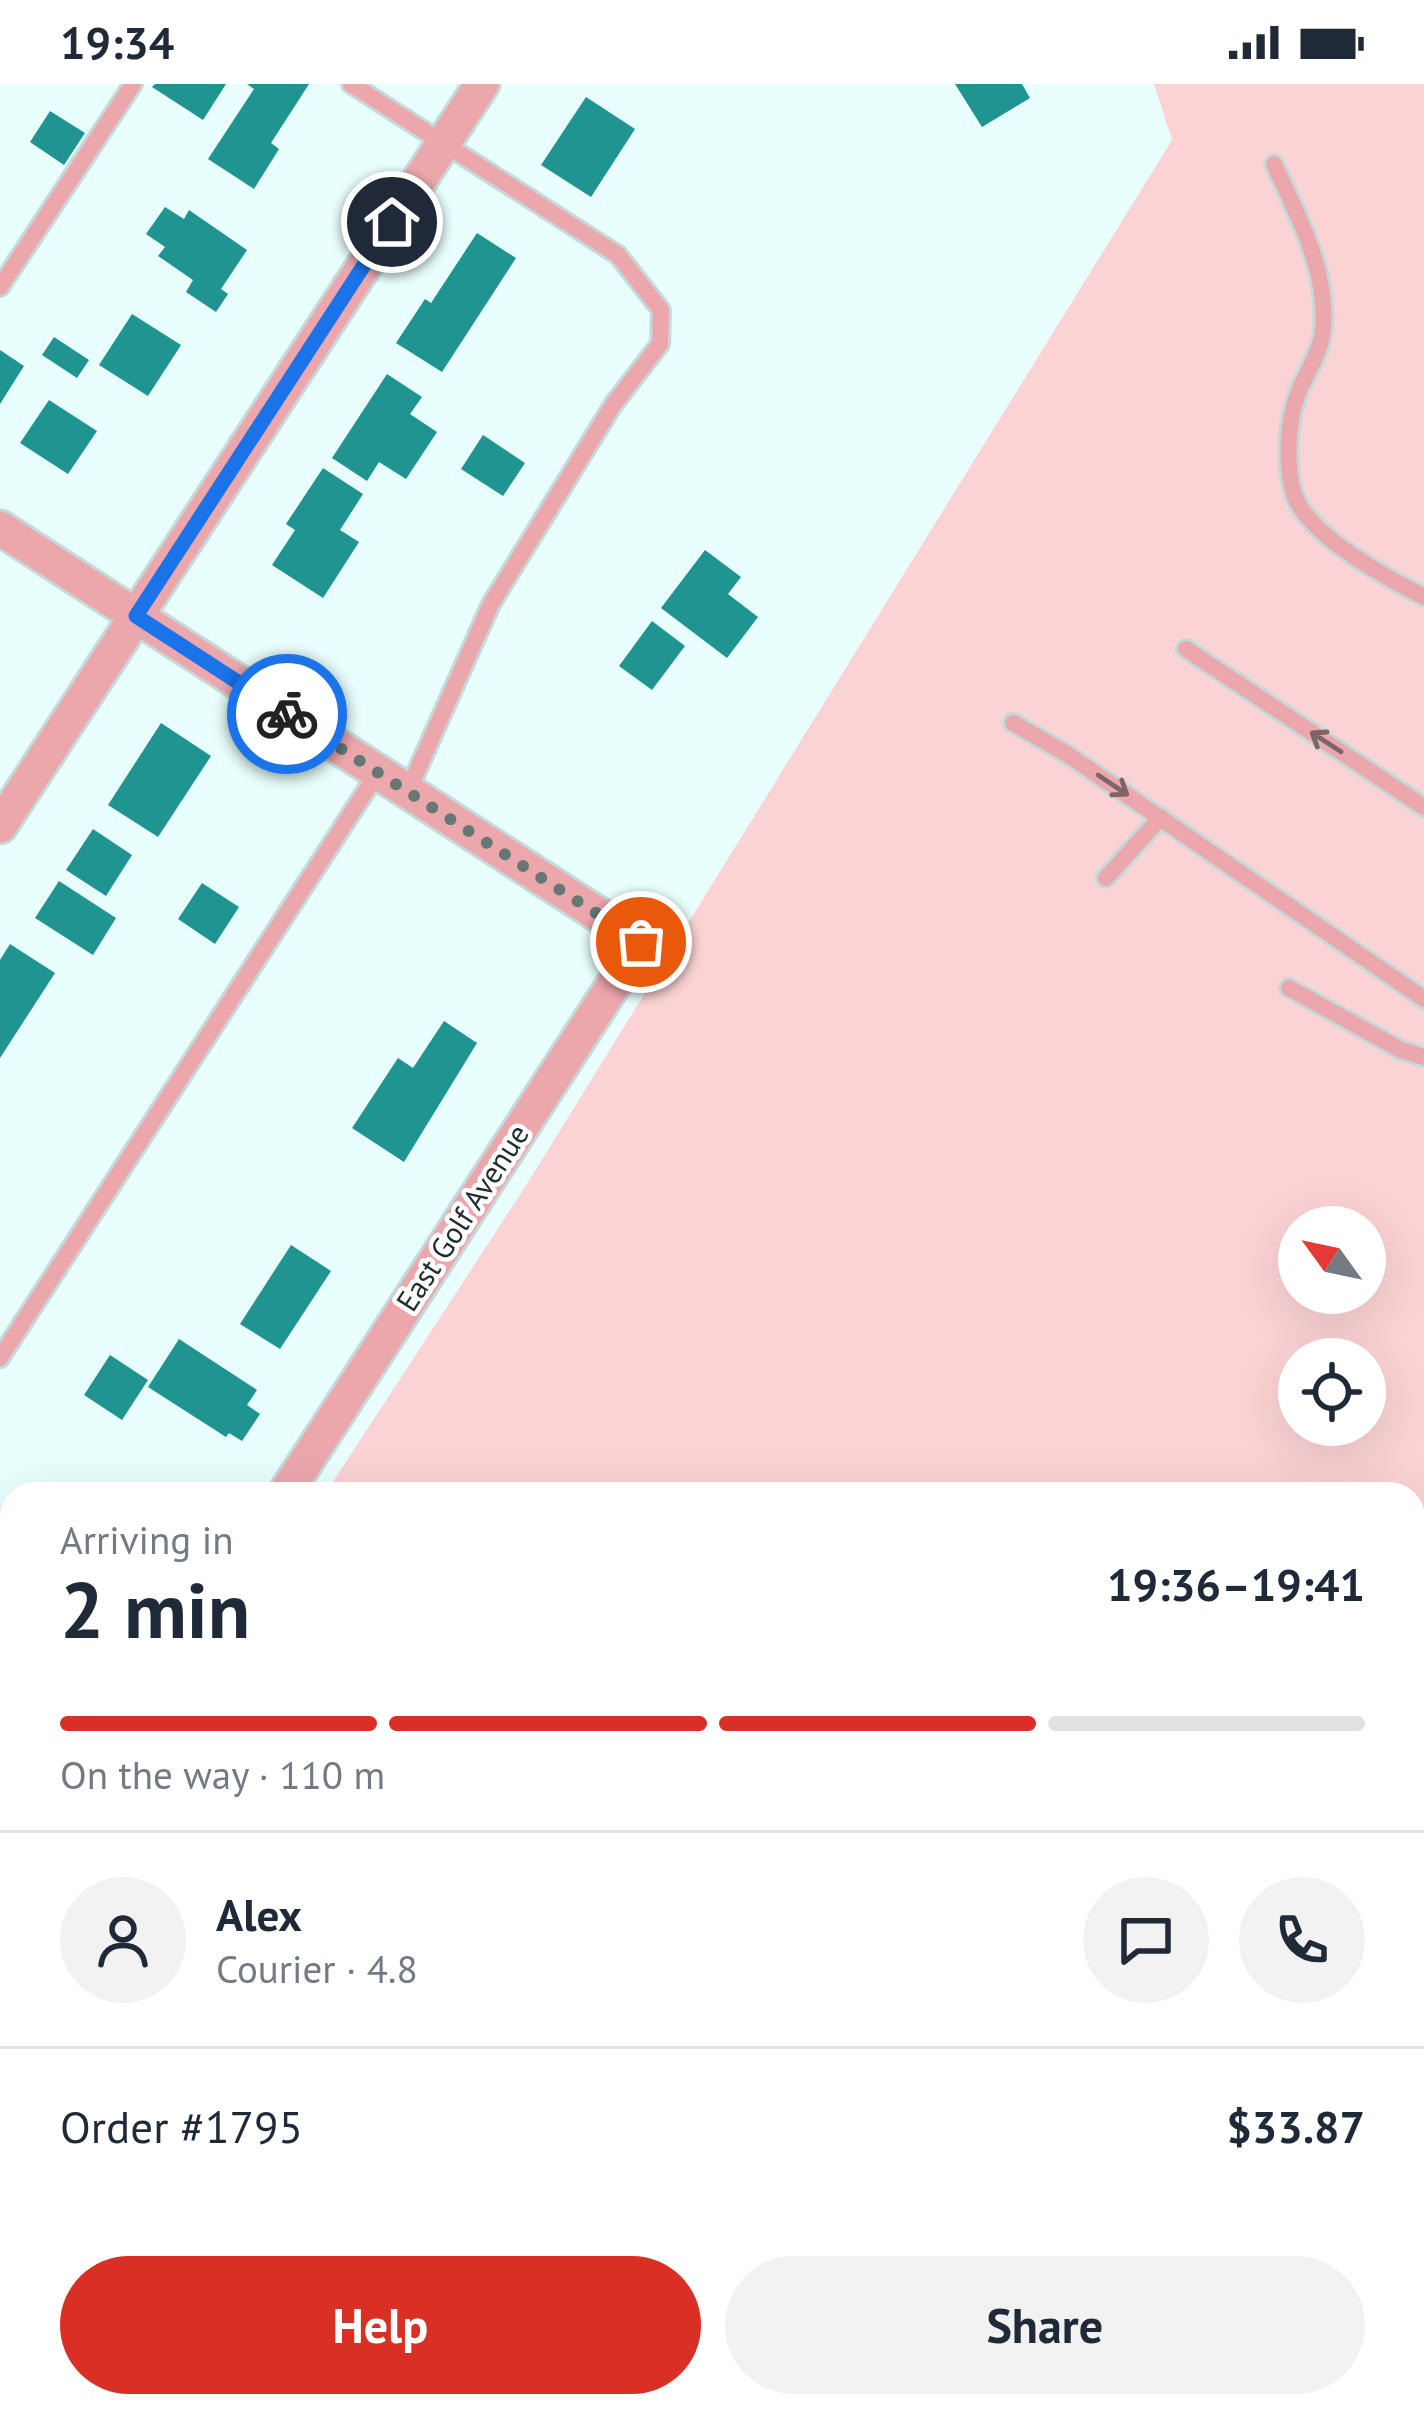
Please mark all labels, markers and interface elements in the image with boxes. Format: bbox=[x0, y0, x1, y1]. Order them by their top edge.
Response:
text: 19:34 bbox=[60, 13, 174, 71]
pin bbox=[341, 171, 443, 273]
icon: home bbox=[359, 189, 425, 255]
courier bbox=[227, 654, 347, 774]
icon: bike bbox=[254, 681, 320, 747]
one-way arrow bbox=[1310, 730, 1344, 755]
one-way arrow bbox=[1096, 772, 1130, 797]
pin bbox=[590, 891, 692, 993]
icon: bag bbox=[608, 909, 674, 975]
street label: East Golf Avenue bbox=[387, 1116, 537, 1318]
north arrow bbox=[1278, 1206, 1386, 1314]
map controls bbox=[1278, 1206, 1386, 1446]
button: locate bbox=[1278, 1338, 1386, 1446]
text: Arriving in bbox=[60, 1514, 234, 1565]
text: 19:36–19:41 bbox=[1107, 1555, 1365, 1613]
text: 2 min bbox=[60, 1559, 250, 1660]
text: On the way · 110 m bbox=[60, 1749, 385, 1800]
button: person bbox=[60, 1877, 186, 2003]
button: chat bbox=[1083, 1877, 1209, 2003]
button: phone bbox=[1239, 1877, 1365, 2003]
text: Alex bbox=[216, 1885, 302, 1943]
text: Courier · 4.8 bbox=[216, 1943, 418, 1994]
text: Order #1795 bbox=[60, 2097, 303, 2155]
text: $33.87 bbox=[1226, 2097, 1365, 2155]
button: Help bbox=[60, 2256, 701, 2394]
button: Share bbox=[725, 2256, 1365, 2394]

